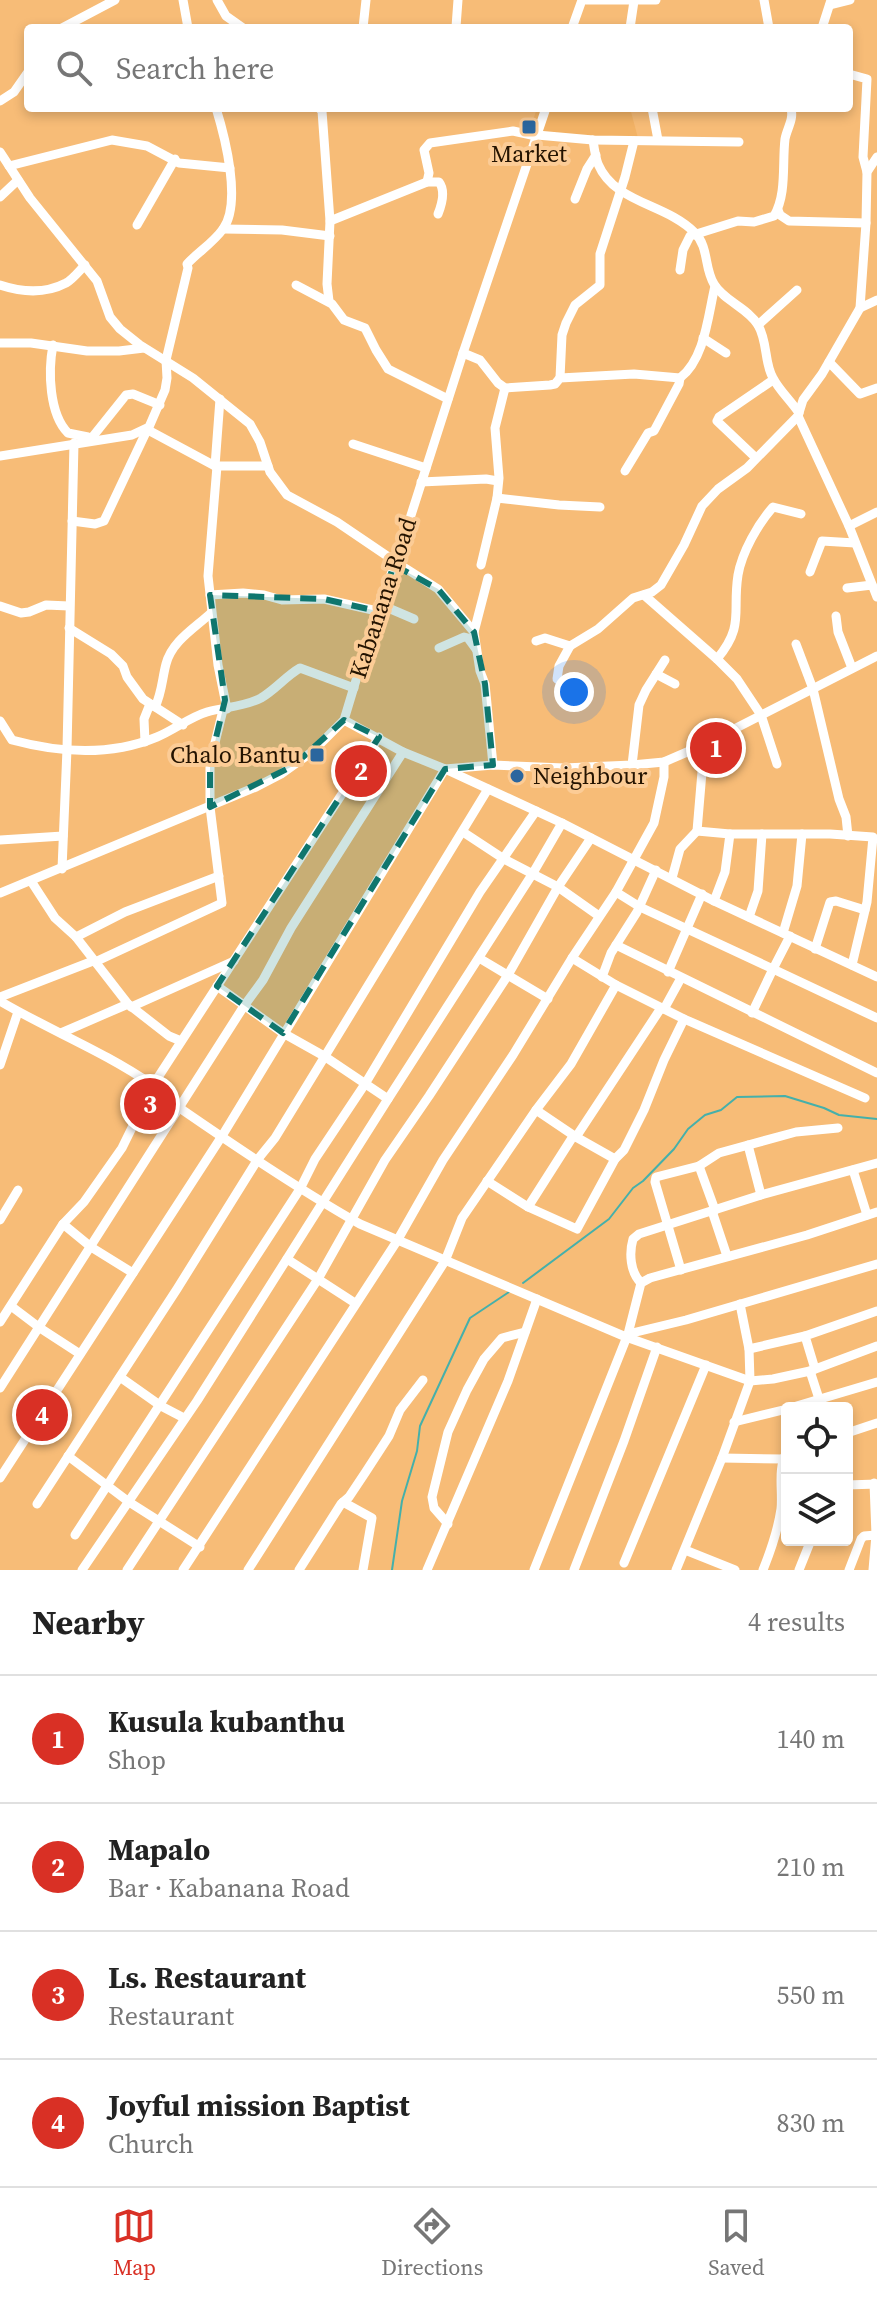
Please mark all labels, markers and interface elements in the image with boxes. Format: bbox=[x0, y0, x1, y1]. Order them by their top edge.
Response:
search box bbox=[24, 24, 853, 112]
icon: search bbox=[52, 46, 96, 90]
text: Search here bbox=[116, 48, 274, 89]
marker: Market bbox=[520, 118, 538, 136]
place label: Market bbox=[491, 137, 567, 170]
street label: Kabanana Road bbox=[341, 513, 424, 683]
your location bbox=[554, 672, 594, 712]
pin: 1 bbox=[690, 718, 742, 778]
place label: Chalo Bantu bbox=[170, 738, 301, 771]
pin: 2 bbox=[335, 741, 387, 801]
marker: Chalo Bantu bbox=[308, 746, 326, 764]
place label: Neighbour bbox=[533, 759, 647, 792]
marker: Neighbour bbox=[508, 767, 526, 785]
pin: 3 bbox=[124, 1074, 176, 1134]
pin: 4 bbox=[16, 1385, 68, 1445]
map controls bbox=[781, 1402, 853, 1546]
button: locate bbox=[781, 1402, 853, 1474]
button: layers bbox=[781, 1474, 853, 1546]
text: Nearby bbox=[32, 1599, 145, 1645]
text: 4 results bbox=[748, 1604, 845, 1640]
text: Kusula kubanthu bbox=[108, 1701, 345, 1742]
text: 1 bbox=[51, 1721, 65, 1757]
text: 140 m bbox=[777, 1721, 845, 1757]
text: Shop bbox=[108, 1742, 166, 1778]
text: Mapalo bbox=[108, 1829, 210, 1870]
text: 2 bbox=[51, 1849, 65, 1885]
text: 210 m bbox=[777, 1849, 845, 1885]
text: Bar · Kabanana Road bbox=[108, 1870, 350, 1906]
text: Ls. Restaurant bbox=[108, 1957, 306, 1998]
text: 3 bbox=[51, 1977, 65, 2013]
text: 550 m bbox=[777, 1977, 845, 2013]
text: Restaurant bbox=[108, 1998, 234, 2034]
text: Joyful mission Baptist bbox=[108, 2085, 410, 2126]
text: 4 bbox=[51, 2105, 65, 2141]
text: 830 m bbox=[777, 2105, 845, 2141]
text: Church bbox=[108, 2126, 194, 2162]
tab: Map bbox=[112, 2204, 156, 2282]
tab: Directions bbox=[381, 2204, 483, 2282]
tab: Saved bbox=[708, 2204, 765, 2282]

